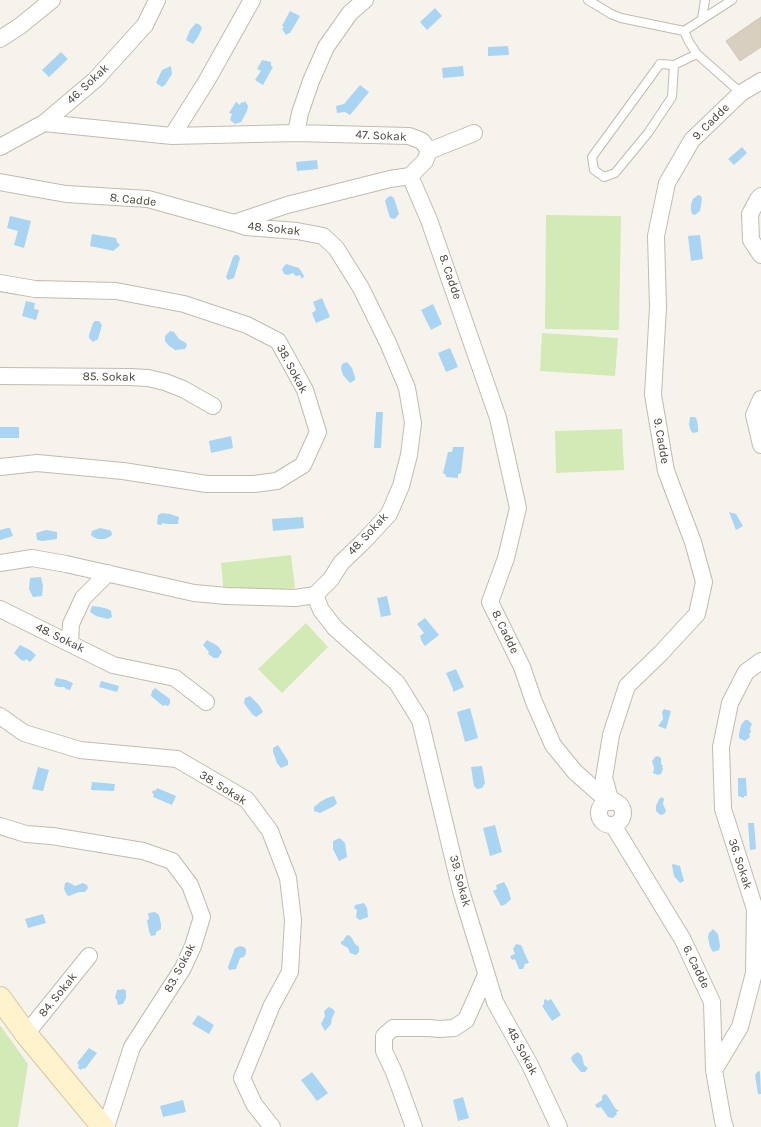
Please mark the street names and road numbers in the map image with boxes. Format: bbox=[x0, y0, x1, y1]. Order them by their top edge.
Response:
street label: 46. Sokak bbox=[64, 61, 112, 107]
street label: 9. Cadde bbox=[690, 101, 732, 143]
street label: 47. Sokak bbox=[355, 127, 407, 145]
street label: 8. Cadde bbox=[109, 190, 157, 210]
street label: 48. Sokak bbox=[247, 219, 301, 239]
street label: 8. Cadde bbox=[436, 253, 464, 301]
street label: 38. Sokak bbox=[273, 342, 311, 396]
street label: 85. Sokak bbox=[82, 369, 136, 385]
street label: 9. Cadde bbox=[650, 417, 672, 465]
street label: 48. Sokak bbox=[345, 510, 391, 558]
street label: 8. Cadde bbox=[488, 608, 522, 656]
street label: 48. Sokak bbox=[33, 620, 87, 656]
street label: 38. Sokak bbox=[197, 768, 249, 808]
street label: 36. Sokak bbox=[725, 837, 755, 891]
street label: 39. Sokak bbox=[446, 854, 474, 908]
street label: 83. Sokak bbox=[161, 941, 199, 995]
street label: 6. Cadde bbox=[679, 943, 713, 991]
street label: 84. Sokak bbox=[36, 970, 80, 1020]
street label: 48. Sokak bbox=[503, 1024, 541, 1078]

